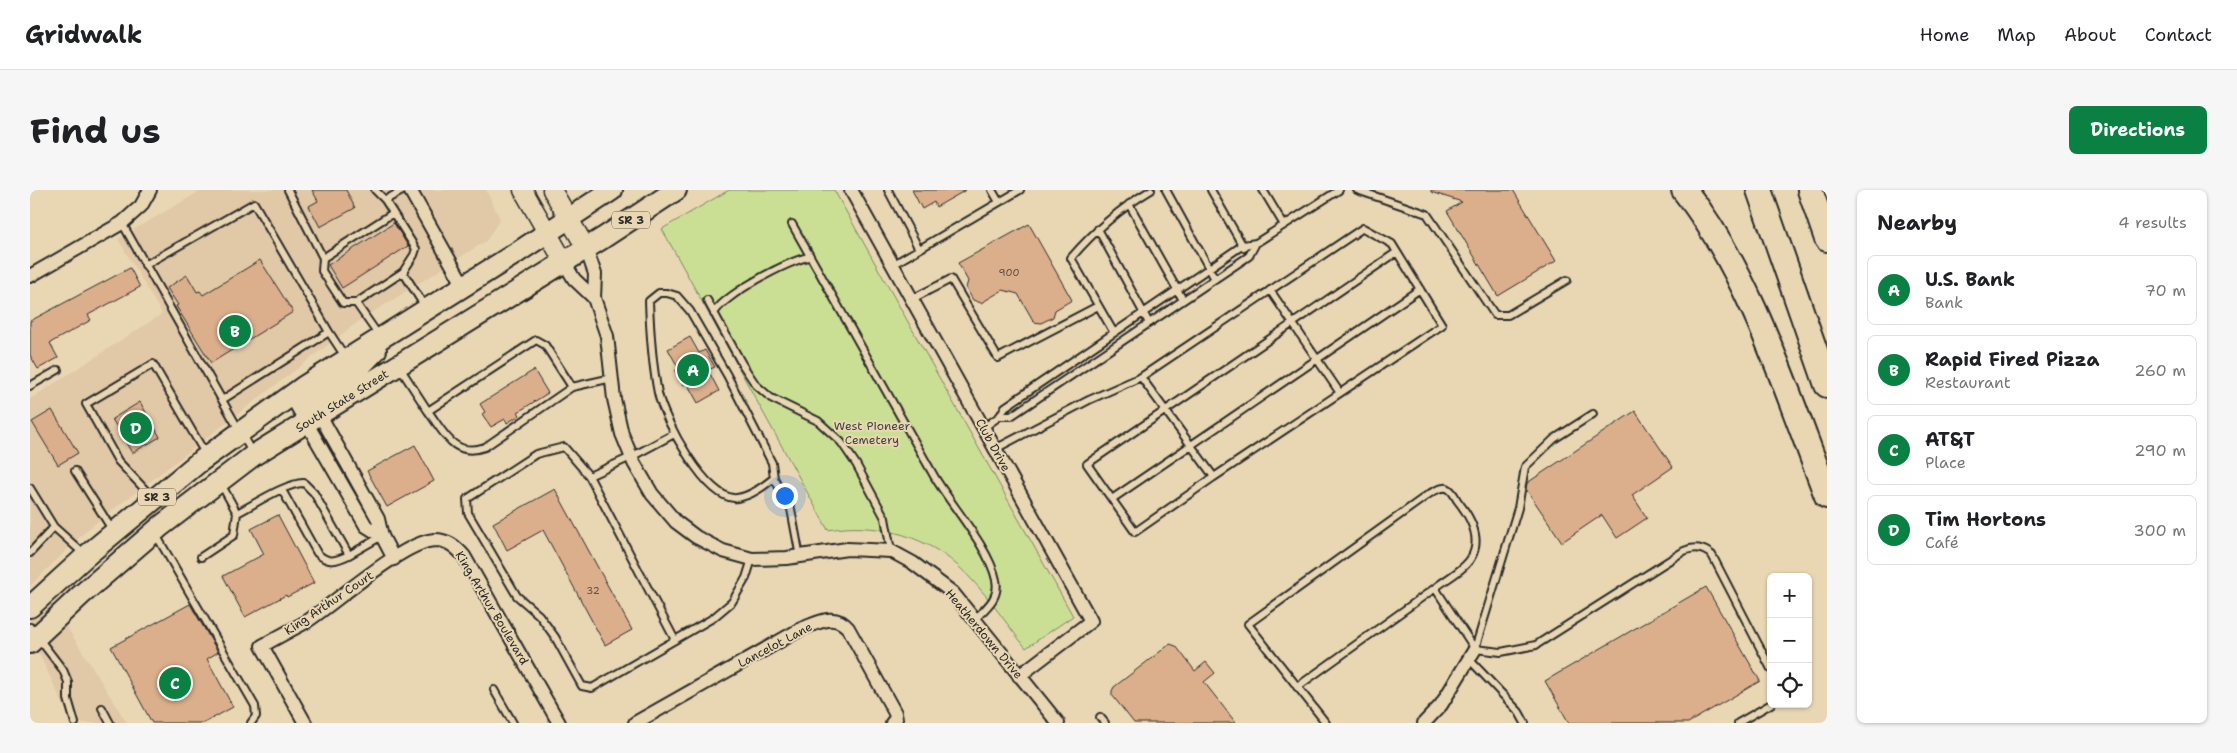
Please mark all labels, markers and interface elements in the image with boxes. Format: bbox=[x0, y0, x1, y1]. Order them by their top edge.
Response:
text: Gridwalk bbox=[25, 19, 142, 51]
text: Home bbox=[1920, 23, 1969, 47]
text: Map bbox=[1997, 23, 2036, 47]
text: About bbox=[2064, 23, 2117, 47]
text: Contact bbox=[2145, 23, 2212, 47]
button: Directions bbox=[2069, 106, 2207, 154]
text: Find us bbox=[30, 107, 161, 154]
text: Nearby bbox=[1877, 209, 1957, 237]
road number: SR 3 bbox=[612, 212, 650, 228]
text: 4 results bbox=[2118, 212, 2187, 233]
house number: 900 bbox=[999, 266, 1019, 279]
text: U.S. Bank bbox=[1925, 267, 2015, 292]
text: A bbox=[1888, 280, 1900, 301]
text: 70 m bbox=[2145, 280, 2186, 301]
text: Bank bbox=[1925, 292, 1963, 313]
pin: B bbox=[219, 312, 251, 350]
text: Rapid Fired Pizza bbox=[1925, 347, 2099, 372]
pin: A bbox=[677, 351, 709, 389]
text: B bbox=[1889, 360, 1899, 381]
text: 260 m bbox=[2134, 360, 2186, 381]
street label: South State Street bbox=[292, 366, 392, 436]
text: Restaurant bbox=[1925, 372, 2011, 393]
pin: D bbox=[120, 409, 152, 447]
street label: Club Drive bbox=[972, 416, 1014, 475]
park label: West Pioneer Cemetery bbox=[834, 418, 910, 448]
text: AT&T bbox=[1925, 427, 1975, 452]
text: C bbox=[1889, 440, 1899, 461]
text: 290 m bbox=[2134, 440, 2186, 461]
text: Place bbox=[1925, 452, 1966, 473]
your location bbox=[772, 483, 798, 509]
road number: SR 3 bbox=[138, 488, 176, 506]
text: Tim Hortons bbox=[1925, 507, 2046, 532]
text: D bbox=[1888, 520, 1900, 541]
text: 300 m bbox=[2134, 520, 2186, 541]
text: Café bbox=[1925, 532, 1959, 553]
street label: King Arthur Boulevard bbox=[452, 548, 533, 668]
street label: King Arthur Court bbox=[281, 567, 377, 639]
map controls bbox=[1767, 573, 1812, 708]
button: + bbox=[1767, 573, 1812, 618]
house number: 32 bbox=[586, 584, 600, 597]
street label: Heatherdown Drive bbox=[942, 586, 1026, 682]
button: − bbox=[1767, 618, 1812, 663]
street label: Lancelot Lane bbox=[735, 619, 815, 671]
button: locate bbox=[1767, 663, 1812, 708]
pin: C bbox=[159, 664, 191, 702]

